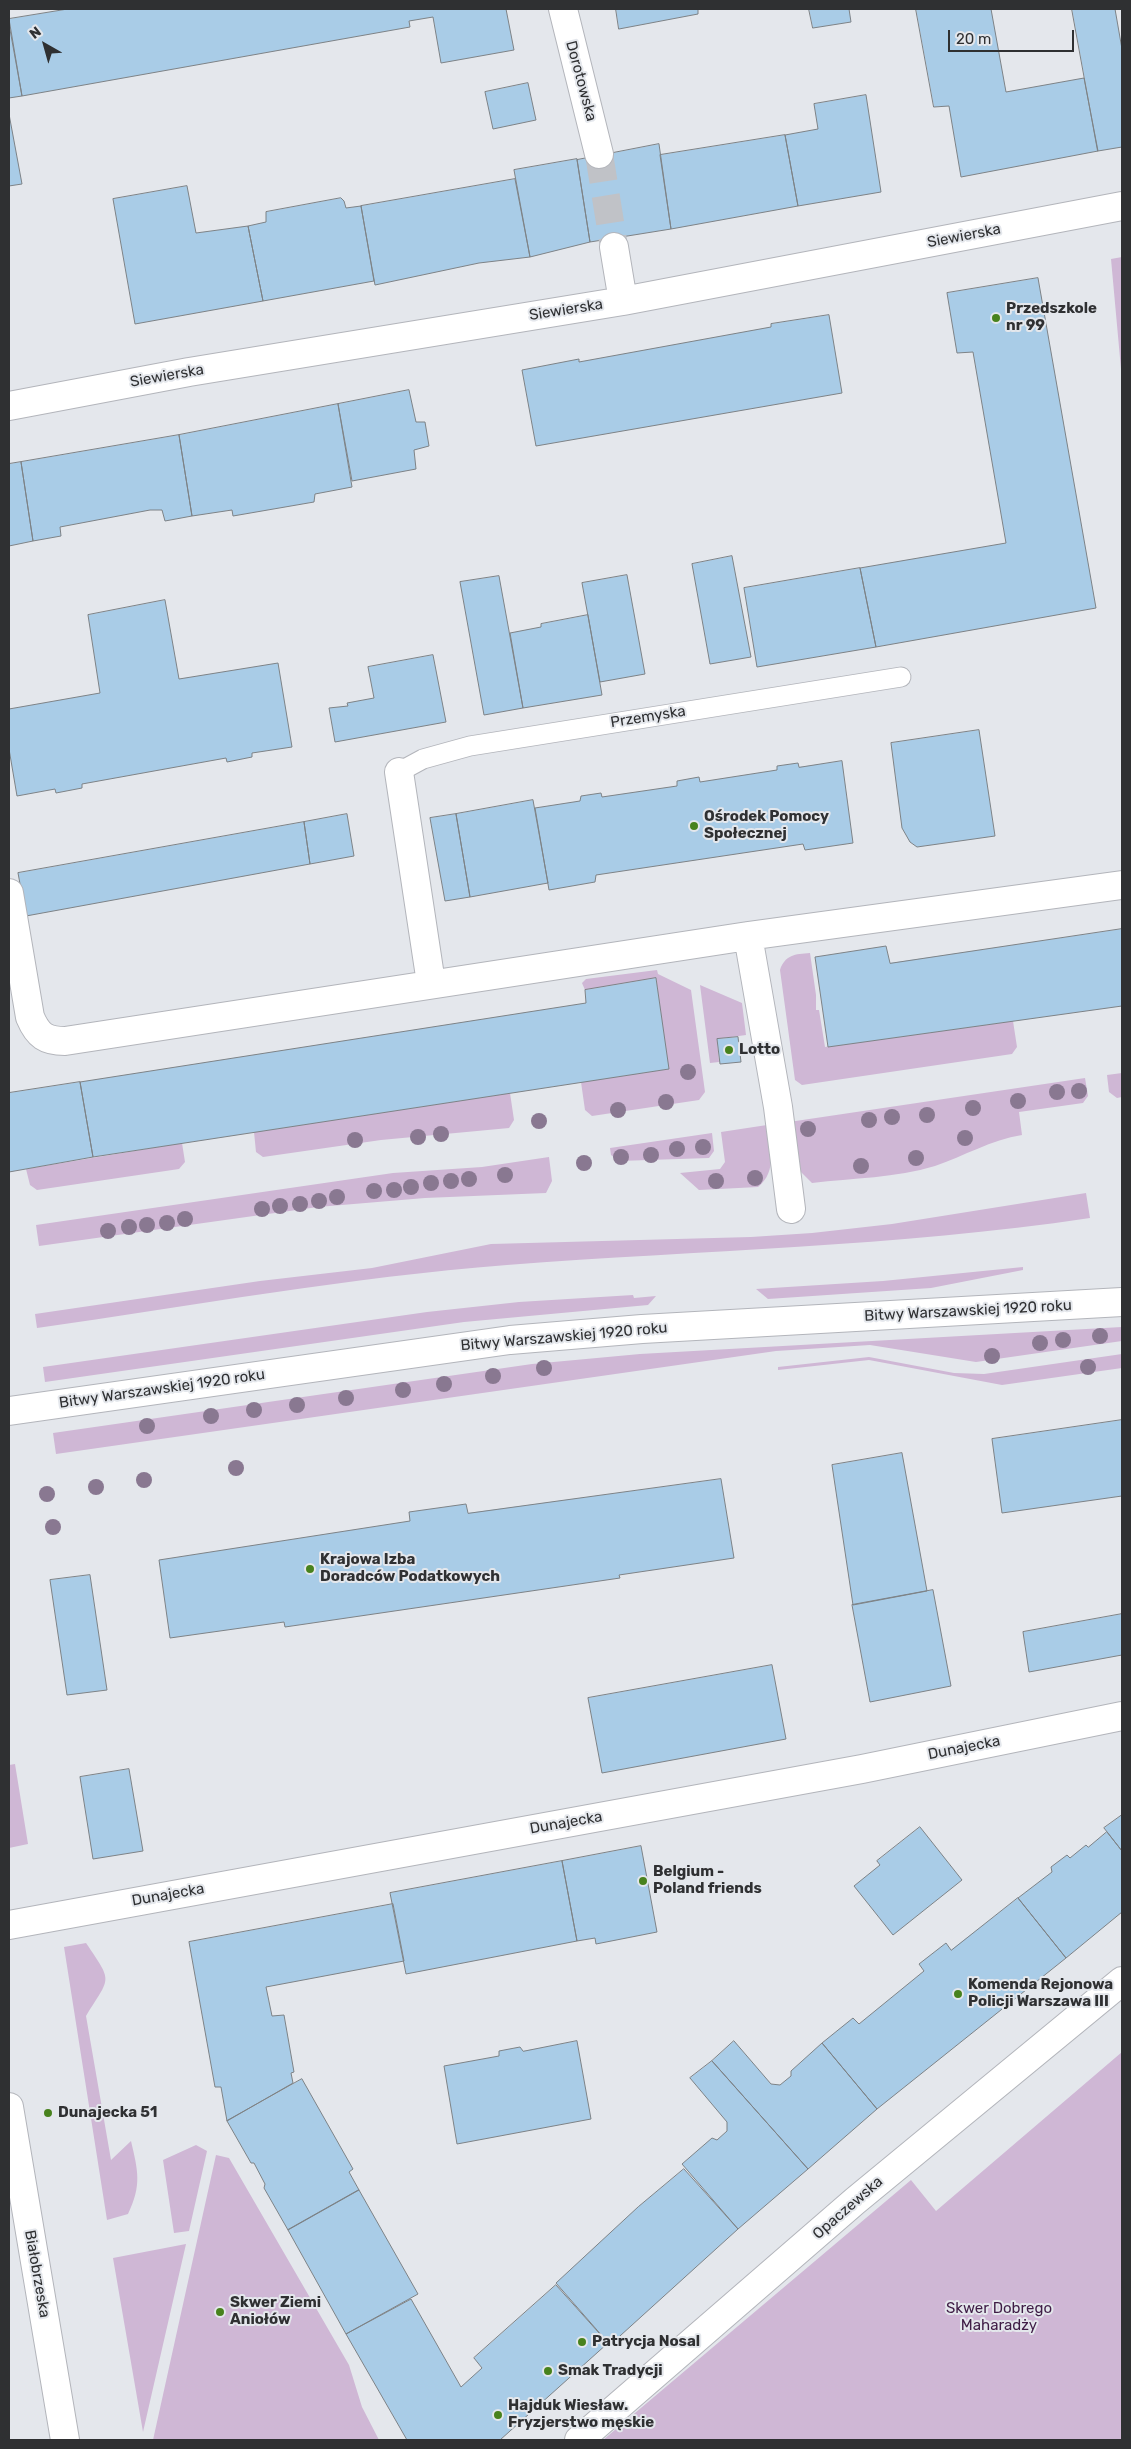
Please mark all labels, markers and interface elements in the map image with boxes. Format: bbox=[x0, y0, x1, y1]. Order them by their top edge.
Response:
north arrow bbox=[20, 20, 70, 70]
scale bar bbox=[951, 20, 1077, 52]
text: N bbox=[26, 23, 45, 43]
text: 20 m bbox=[956, 30, 991, 48]
street label: Dorotowska bbox=[562, 39, 600, 123]
street label: Siewierska bbox=[926, 220, 1002, 252]
street label: Siewierska bbox=[528, 295, 604, 325]
place label: Przedszkole nr 99 bbox=[1006, 300, 1097, 335]
marker: Przedszkole nr 99 bbox=[990, 312, 1002, 324]
street label: Siewierska bbox=[129, 361, 205, 391]
street label: Przemyska bbox=[609, 702, 687, 732]
place label: Ośrodek Pomocy Społecznej bbox=[704, 808, 829, 843]
marker: Ośrodek Pomocy Społecznej bbox=[688, 820, 700, 832]
place label: Lotto bbox=[739, 1041, 780, 1059]
marker: Lotto bbox=[723, 1044, 735, 1056]
street label: Bitwy Warszawskiej 1920 roku bbox=[864, 1297, 1072, 1325]
street label: Bitwy Warszawskiej 1920 roku bbox=[460, 1319, 668, 1355]
street label: Bitwy Warszawskiej 1920 roku bbox=[58, 1366, 266, 1412]
place label: Krajowa Izba Doradców Podatkowych bbox=[320, 1551, 500, 1586]
marker: Krajowa Izba Doradców Podatkowych bbox=[304, 1563, 316, 1575]
street label: Dunajecka bbox=[926, 1732, 1002, 1764]
street label: Dunajecka bbox=[528, 1808, 604, 1838]
place label: Belgium - Poland friends bbox=[653, 1863, 762, 1898]
marker: Belgium - Poland friends bbox=[637, 1875, 649, 1887]
street label: Dunajecka bbox=[130, 1880, 206, 1910]
place label: Komenda Rejonowa Policji Warszawa III bbox=[968, 1976, 1113, 2011]
marker: Komenda Rejonowa Policji Warszawa III bbox=[952, 1988, 964, 2000]
place label: Dunajecka 51 bbox=[58, 2104, 157, 2122]
marker: Dunajecka 51 bbox=[42, 2107, 54, 2119]
street label: Opaczewska bbox=[809, 2173, 887, 2243]
street label: Białobrzeska bbox=[20, 2229, 54, 2319]
place label: Skwer Ziemi Aniołów bbox=[230, 2294, 321, 2329]
park label: Skwer Dobrego Maharadży bbox=[946, 2300, 1052, 2335]
marker: Skwer Ziemi Aniołów bbox=[214, 2306, 226, 2318]
place label: Patrycja Nosal bbox=[592, 2333, 700, 2351]
marker: Patrycja Nosal bbox=[576, 2336, 588, 2348]
place label: Smak Tradycji bbox=[558, 2362, 663, 2380]
marker: Smak Tradycji bbox=[542, 2365, 554, 2377]
place label: Hajduk Wiesław. Fryzjerstwo męskie bbox=[508, 2397, 654, 2432]
marker: Hajduk Wiesław. Fryzjerstwo męskie bbox=[492, 2409, 504, 2421]

